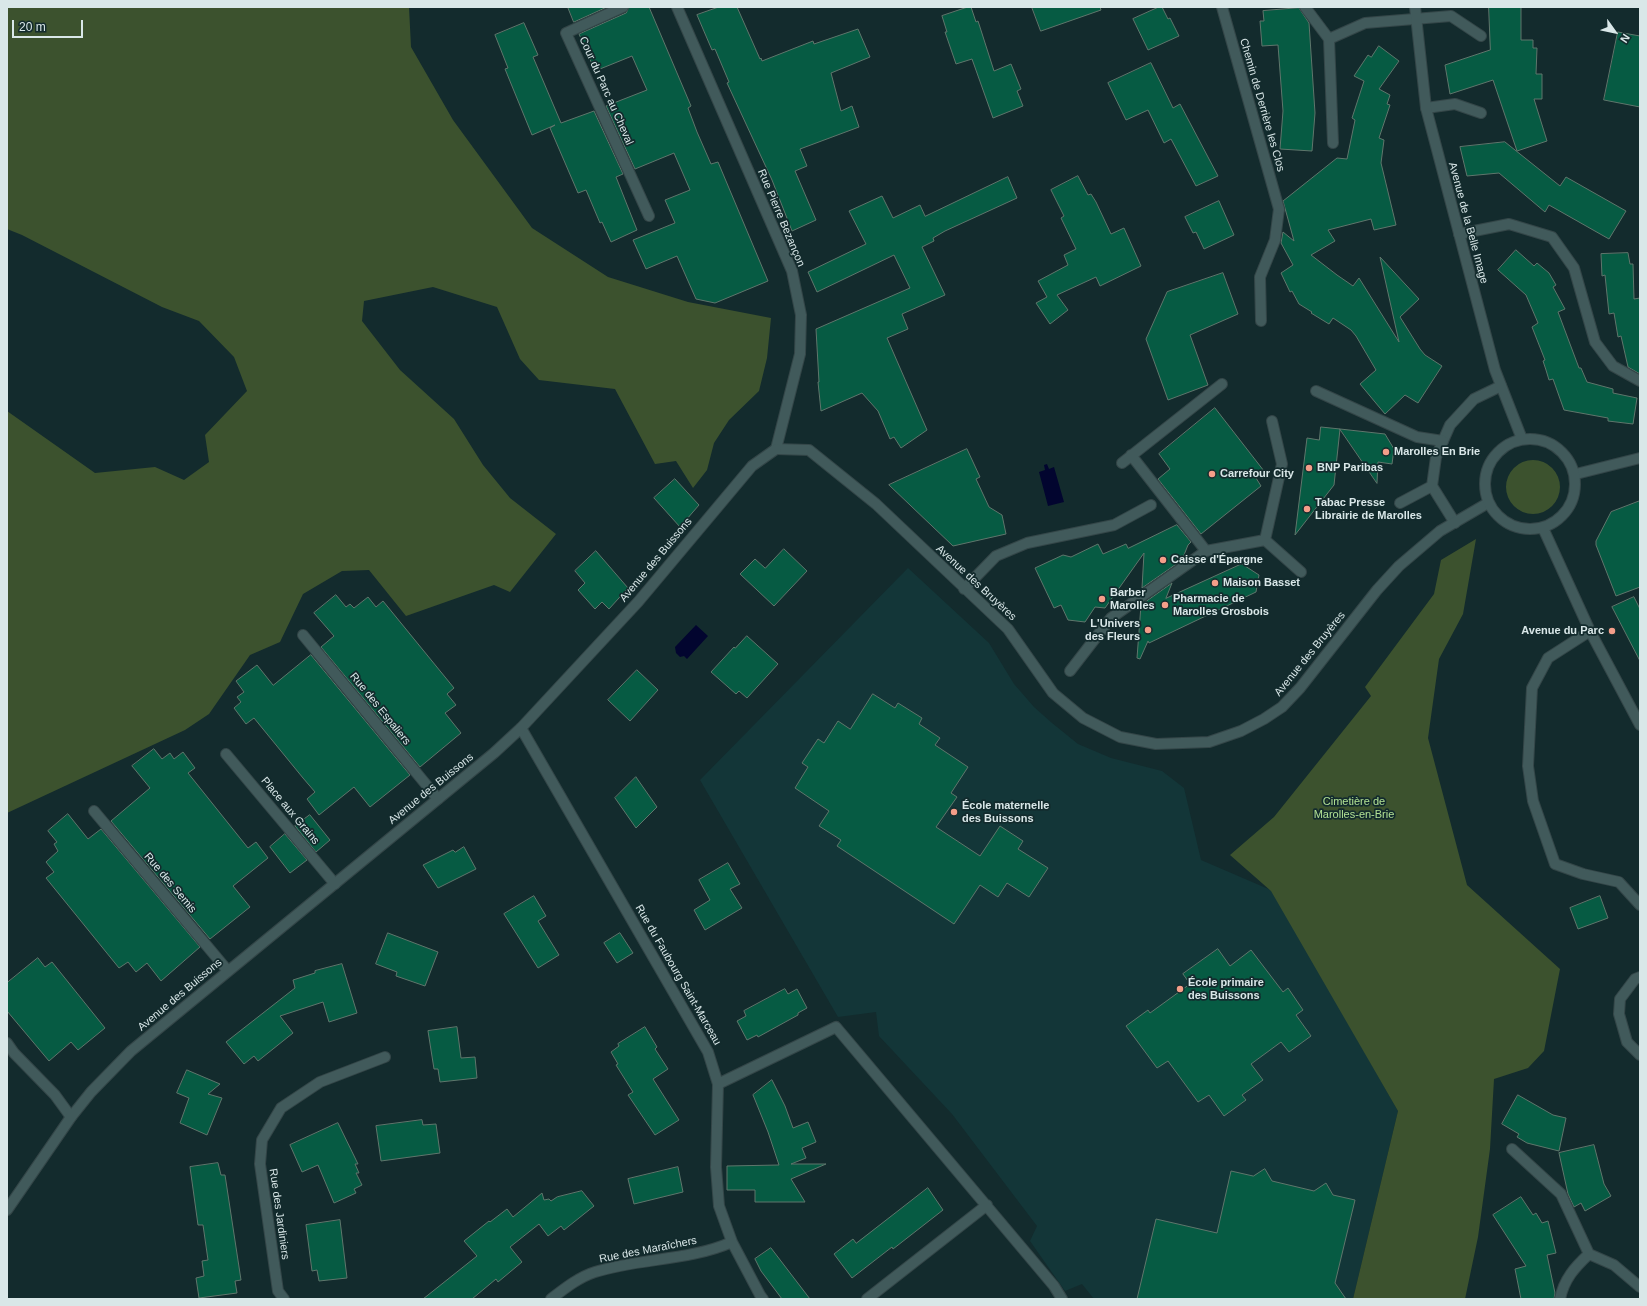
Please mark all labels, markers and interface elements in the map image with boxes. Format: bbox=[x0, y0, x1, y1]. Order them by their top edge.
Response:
scale bar bbox=[14, 12, 85, 38]
north arrow bbox=[1595, 12, 1635, 52]
text: 20 m bbox=[19, 20, 46, 34]
text: N bbox=[1618, 32, 1632, 45]
street label: Cour du Parc au Cheval bbox=[576, 35, 636, 147]
street label: Chemin de Derrière les Clos bbox=[1237, 37, 1287, 173]
street label: Avenue de la Belle Image bbox=[1445, 161, 1491, 285]
street label: Rue Pierre Bezançon bbox=[754, 167, 808, 269]
place label: Marolles En Brie bbox=[1394, 445, 1480, 459]
marker: Marolles En Brie bbox=[1381, 447, 1391, 457]
place label: BNP Paribas bbox=[1317, 461, 1383, 475]
marker: BNP Paribas bbox=[1304, 463, 1314, 473]
place label: Carrefour City bbox=[1220, 467, 1294, 481]
marker: Carrefour City bbox=[1207, 469, 1217, 479]
place label: Tabac Presse Librairie de Marolles bbox=[1315, 496, 1422, 522]
marker: Tabac Presse Librairie de Marolles bbox=[1302, 504, 1312, 514]
street label: Avenue des Buissons bbox=[617, 515, 695, 605]
street label: Avenue des Bruyères bbox=[933, 542, 1019, 624]
place label: Caisse d'Épargne bbox=[1171, 553, 1263, 567]
marker: Caisse d'Épargne bbox=[1158, 555, 1168, 565]
place label: Maison Basset bbox=[1223, 576, 1300, 590]
marker: Maison Basset bbox=[1210, 578, 1220, 588]
place label: Barber Marolles bbox=[1110, 586, 1155, 612]
place label: Pharmacie de Marolles Grosbois bbox=[1173, 592, 1269, 618]
marker: Barber Marolles bbox=[1097, 594, 1107, 604]
marker: Pharmacie de Marolles Grosbois bbox=[1160, 600, 1170, 610]
street label: Avenue des Bruyères bbox=[1272, 609, 1348, 699]
place label: L'Univers des Fleurs bbox=[1085, 617, 1140, 643]
place label: Avenue du Parc bbox=[1521, 624, 1604, 638]
marker: L'Univers des Fleurs bbox=[1143, 625, 1153, 635]
marker: Avenue du Parc bbox=[1607, 626, 1617, 636]
street label: Rue des Espaliers bbox=[347, 670, 413, 748]
street label: Avenue des Buissons bbox=[386, 751, 476, 827]
street label: Place aux Grains bbox=[258, 775, 322, 847]
park label: Cimetière de Marolles-en-Brie bbox=[1314, 795, 1394, 821]
place label: École maternelle des Buissons bbox=[962, 799, 1049, 825]
marker: École maternelle des Buissons bbox=[949, 807, 959, 817]
street label: Rue des Semis bbox=[141, 850, 199, 916]
street label: Rue du Faubourg Saint-Marceau bbox=[632, 902, 724, 1048]
street label: Avenue des Buissons bbox=[135, 956, 225, 1034]
place label: École primaire des Buissons bbox=[1188, 976, 1264, 1002]
marker: École primaire des Buissons bbox=[1175, 984, 1185, 994]
street label: Rue des Jardiniers bbox=[266, 1168, 292, 1260]
street label: Rue des Maraîchers bbox=[598, 1234, 698, 1266]

